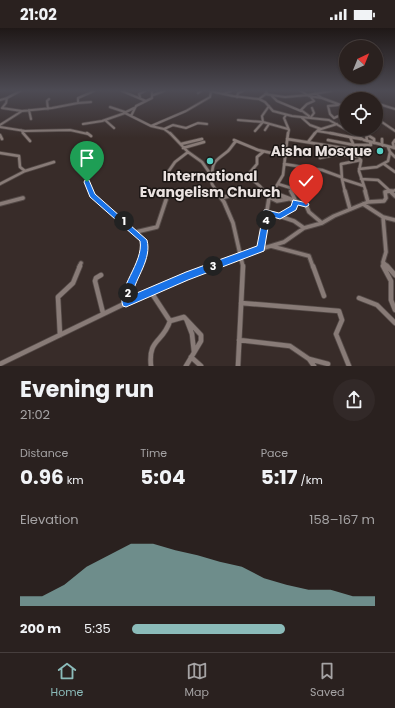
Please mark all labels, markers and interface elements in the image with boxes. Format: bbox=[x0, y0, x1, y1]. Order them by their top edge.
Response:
text: 21:02 bbox=[20, 4, 57, 25]
north arrow bbox=[339, 40, 383, 84]
map controls bbox=[339, 40, 383, 136]
button: locate bbox=[339, 92, 383, 136]
pin bbox=[70, 141, 104, 182]
place label: Aisha Mosque bbox=[271, 141, 372, 161]
marker: Aisha Mosque bbox=[375, 146, 385, 156]
icon: arrive bbox=[76, 147, 98, 169]
marker: International Evangelism Church bbox=[205, 156, 215, 166]
pin bbox=[289, 164, 323, 205]
place label: International Evangelism Church bbox=[140, 166, 280, 202]
icon: check bbox=[295, 170, 317, 192]
pin: 4 bbox=[256, 210, 276, 230]
pin: 1 bbox=[114, 211, 134, 231]
text: 4 bbox=[262, 212, 270, 228]
text: 1 bbox=[122, 213, 126, 229]
pin: 3 bbox=[203, 256, 223, 276]
text: 3 bbox=[210, 258, 216, 274]
pin: 2 bbox=[118, 283, 138, 303]
text: 2 bbox=[125, 285, 131, 301]
text: Evening run bbox=[20, 374, 154, 405]
button: share bbox=[333, 379, 375, 421]
text: 21:02 bbox=[20, 405, 50, 424]
text: Distance bbox=[20, 445, 68, 461]
text: Time bbox=[140, 445, 167, 461]
text: Pace bbox=[261, 445, 288, 461]
text: 0.96 bbox=[20, 463, 64, 491]
text: 5:04 bbox=[140, 463, 186, 491]
text: 5:17 bbox=[261, 463, 298, 491]
text: km bbox=[64, 472, 84, 488]
text: /km bbox=[298, 472, 323, 488]
text: Elevation bbox=[20, 510, 79, 529]
text: 158–167 m bbox=[309, 510, 375, 529]
text: 200 m bbox=[20, 619, 61, 638]
text: 5:35 bbox=[84, 619, 111, 638]
tab: Home bbox=[51, 660, 83, 701]
tab: Map bbox=[185, 660, 209, 701]
tab: Saved bbox=[310, 660, 344, 701]

